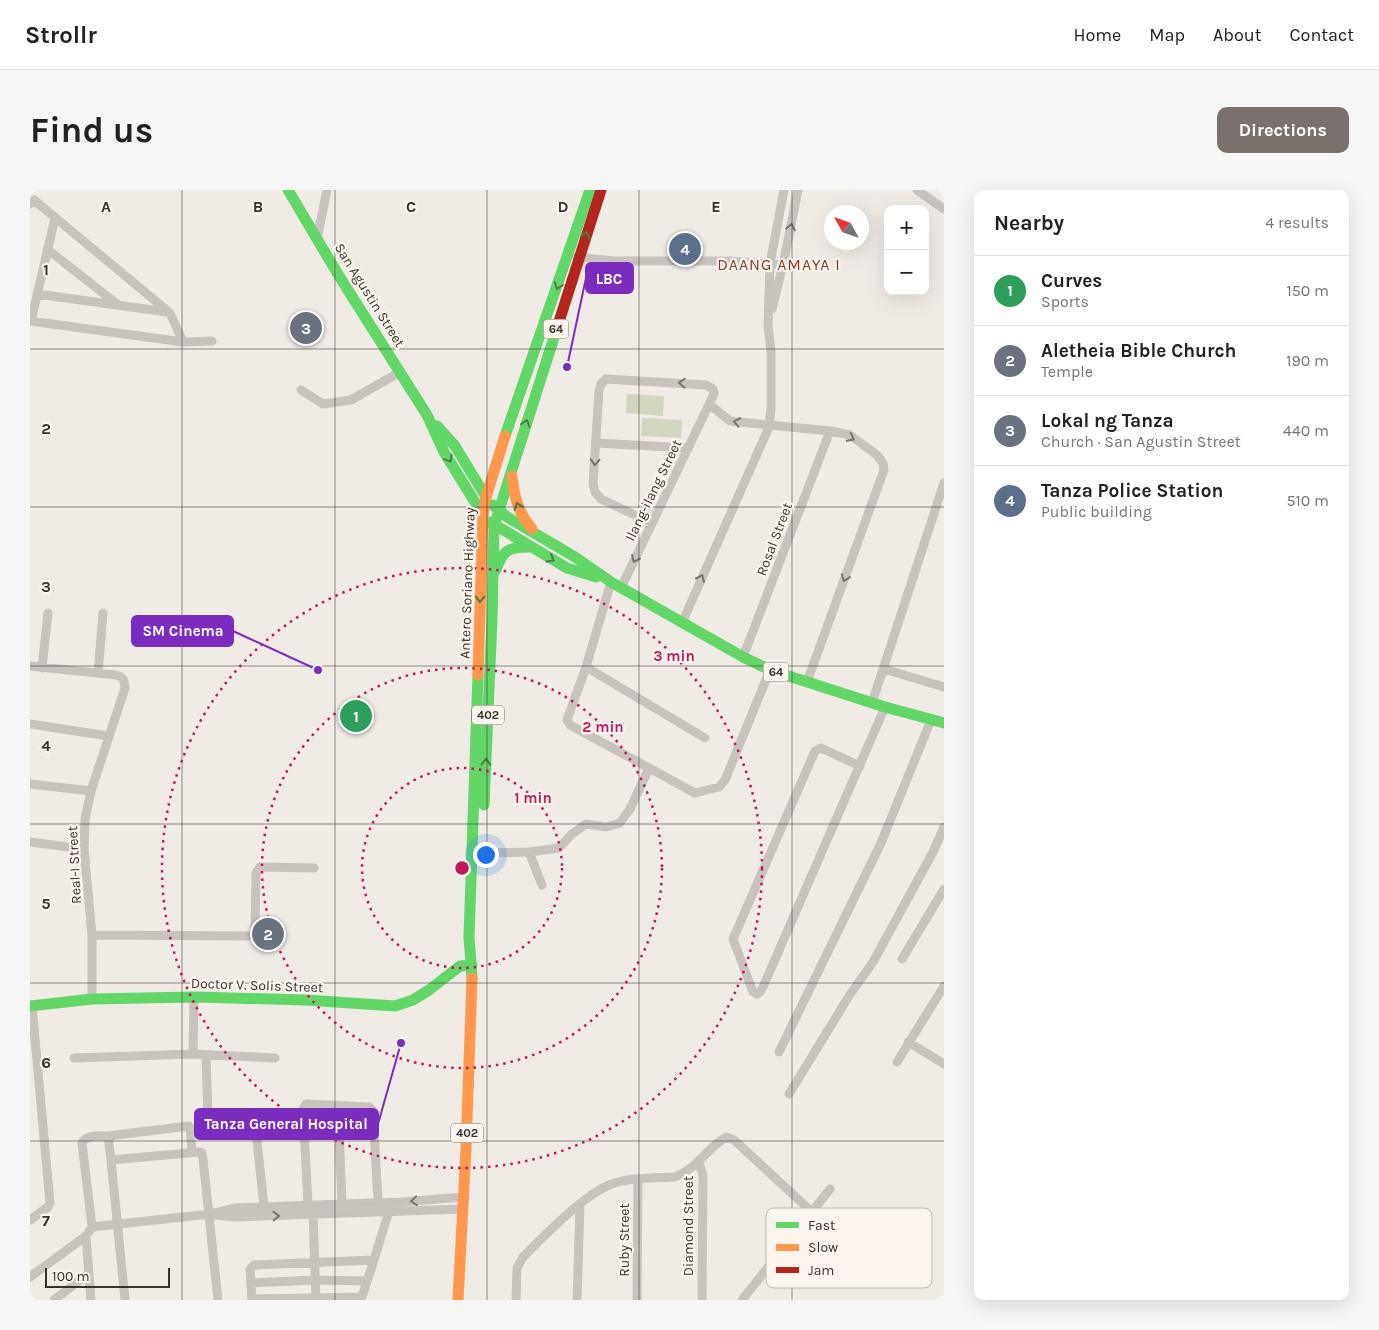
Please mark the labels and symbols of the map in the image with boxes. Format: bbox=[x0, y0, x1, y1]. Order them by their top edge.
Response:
text: A bbox=[101, 197, 111, 216]
text: B bbox=[253, 197, 263, 216]
text: C bbox=[406, 197, 416, 216]
text: D bbox=[558, 197, 569, 216]
text: E bbox=[711, 197, 721, 216]
north arrow bbox=[824, 205, 869, 250]
one-way arrow bbox=[785, 223, 795, 232]
pin: 4 bbox=[669, 230, 701, 268]
one-way arrow bbox=[581, 231, 591, 239]
street label: San Agustin Street bbox=[331, 240, 408, 350]
district label: DAANG AMAYA I bbox=[717, 255, 841, 274]
text: 1 bbox=[43, 260, 49, 279]
callout: LBC bbox=[586, 263, 633, 293]
text: LBC bbox=[596, 270, 622, 288]
one-way arrow bbox=[554, 281, 564, 290]
pin: 3 bbox=[290, 309, 322, 347]
road number: 64 bbox=[544, 320, 568, 338]
one-way arrow bbox=[678, 378, 686, 389]
one-way arrow bbox=[732, 417, 741, 427]
text: 2 bbox=[41, 419, 51, 438]
one-way arrow bbox=[521, 419, 531, 427]
one-way arrow bbox=[846, 432, 855, 442]
street label: Ilang-ilang Street bbox=[622, 437, 685, 544]
one-way arrow bbox=[442, 454, 452, 463]
one-way arrow bbox=[589, 459, 600, 467]
street label: Rosal Street bbox=[753, 500, 796, 578]
one-way arrow bbox=[514, 503, 524, 511]
street label: Antero Soriano Highway bbox=[456, 506, 479, 659]
one-way arrow bbox=[546, 552, 555, 562]
one-way arrow bbox=[631, 554, 641, 563]
one-way arrow bbox=[841, 573, 851, 581]
one-way arrow bbox=[695, 574, 706, 583]
text: 3 bbox=[41, 577, 51, 596]
one-way arrow bbox=[475, 595, 485, 603]
callout: SM Cinema bbox=[132, 616, 233, 646]
text: SM Cinema bbox=[142, 622, 224, 640]
text: 3 min bbox=[653, 647, 695, 665]
road number: 64 bbox=[764, 662, 788, 682]
pin: 1 bbox=[340, 697, 372, 735]
road number: 402 bbox=[472, 706, 504, 724]
text: 2 min bbox=[582, 718, 624, 736]
text: 4 bbox=[41, 736, 51, 755]
one-way arrow bbox=[481, 758, 491, 766]
text: 1 min bbox=[514, 789, 552, 807]
street label: Real-I Street bbox=[64, 826, 85, 904]
your location bbox=[473, 842, 499, 868]
centre of rings bbox=[453, 859, 471, 877]
text: 5 bbox=[41, 894, 51, 913]
pin: 2 bbox=[252, 915, 284, 953]
street label: Doctor V. Solis Street bbox=[191, 975, 323, 996]
text: 6 bbox=[41, 1053, 51, 1072]
callout: Tanza General Hospital bbox=[195, 1109, 378, 1139]
text: Tanza General Hospital bbox=[204, 1115, 368, 1133]
road number: 402 bbox=[451, 1124, 483, 1142]
street label: Diamond Street bbox=[680, 1176, 697, 1276]
one-way arrow bbox=[410, 1195, 418, 1206]
street label: Ruby Street bbox=[616, 1203, 633, 1277]
legend bbox=[766, 1208, 932, 1288]
one-way arrow bbox=[272, 1210, 280, 1221]
text: 7 bbox=[42, 1211, 50, 1230]
text: Fast bbox=[808, 1217, 835, 1234]
text: Slow bbox=[808, 1239, 838, 1256]
text: Jam bbox=[808, 1262, 834, 1279]
scale bar bbox=[45, 1265, 170, 1288]

